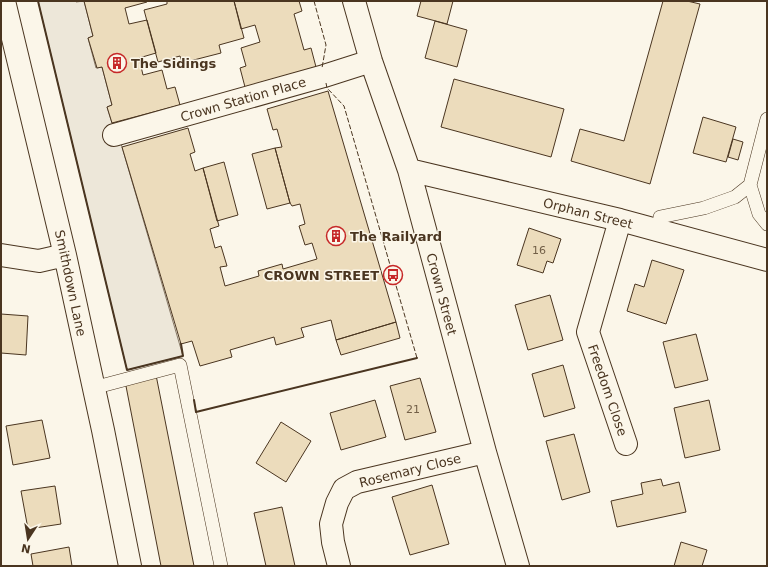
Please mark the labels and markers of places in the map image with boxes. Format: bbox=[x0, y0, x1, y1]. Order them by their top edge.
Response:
building icon: The Sidings bbox=[106, 52, 128, 74]
place label: The Sidings bbox=[131, 56, 217, 71]
building icon: The Railyard bbox=[325, 225, 347, 247]
place label: The Railyard bbox=[350, 229, 442, 244]
bus stop icon: CROWN STREET bbox=[382, 264, 404, 286]
place label: CROWN STREET bbox=[264, 268, 379, 283]

